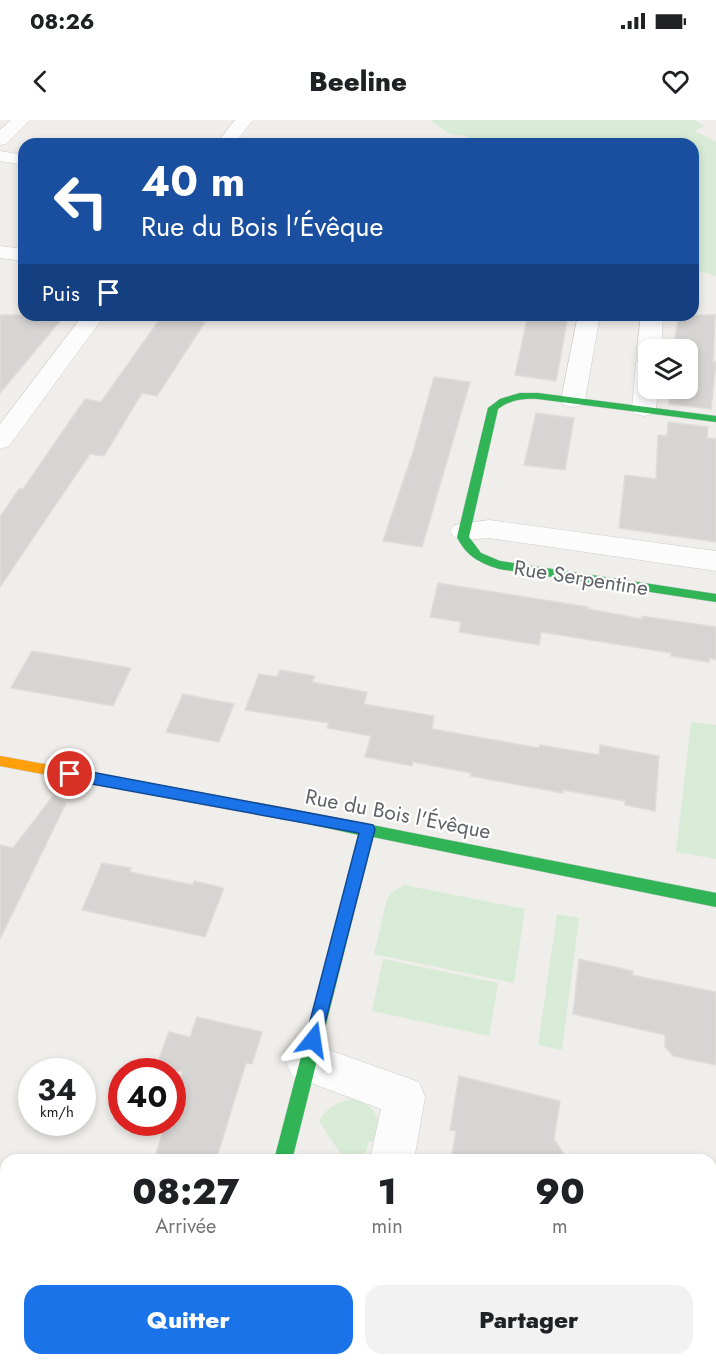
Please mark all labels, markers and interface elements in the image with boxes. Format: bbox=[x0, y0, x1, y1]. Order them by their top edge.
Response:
text: 08:26 bbox=[30, 5, 95, 37]
text: Beeline bbox=[309, 62, 407, 101]
icon: back bbox=[24, 65, 57, 98]
icon: heart bbox=[659, 65, 692, 98]
text: 40 m bbox=[141, 151, 245, 212]
icon: left bbox=[42, 162, 120, 240]
text: Rue du Bois l'Évêque bbox=[141, 207, 383, 246]
icon: arrive bbox=[92, 276, 125, 309]
text: Puis bbox=[42, 277, 80, 309]
map controls bbox=[638, 339, 698, 399]
button: layers bbox=[638, 339, 698, 399]
street label: Rue Serpentine bbox=[512, 553, 650, 603]
pin bbox=[44, 748, 95, 799]
icon: arrive bbox=[53, 757, 86, 790]
street label: Rue du Bois l'Évêque bbox=[303, 781, 494, 847]
position arrow bbox=[281, 1008, 345, 1072]
speed limit sign: 40 bbox=[108, 1058, 186, 1136]
text: 34 bbox=[37, 1068, 77, 1111]
text: km/h bbox=[40, 1101, 74, 1123]
text: 08:27 bbox=[132, 1165, 239, 1217]
text: 1 bbox=[378, 1165, 397, 1217]
text: 90 bbox=[535, 1165, 585, 1217]
text: Arrivée bbox=[155, 1212, 216, 1241]
text: min bbox=[371, 1212, 403, 1241]
text: m bbox=[552, 1212, 568, 1241]
button: Quitter bbox=[24, 1285, 353, 1354]
button: Partager bbox=[365, 1285, 693, 1354]

